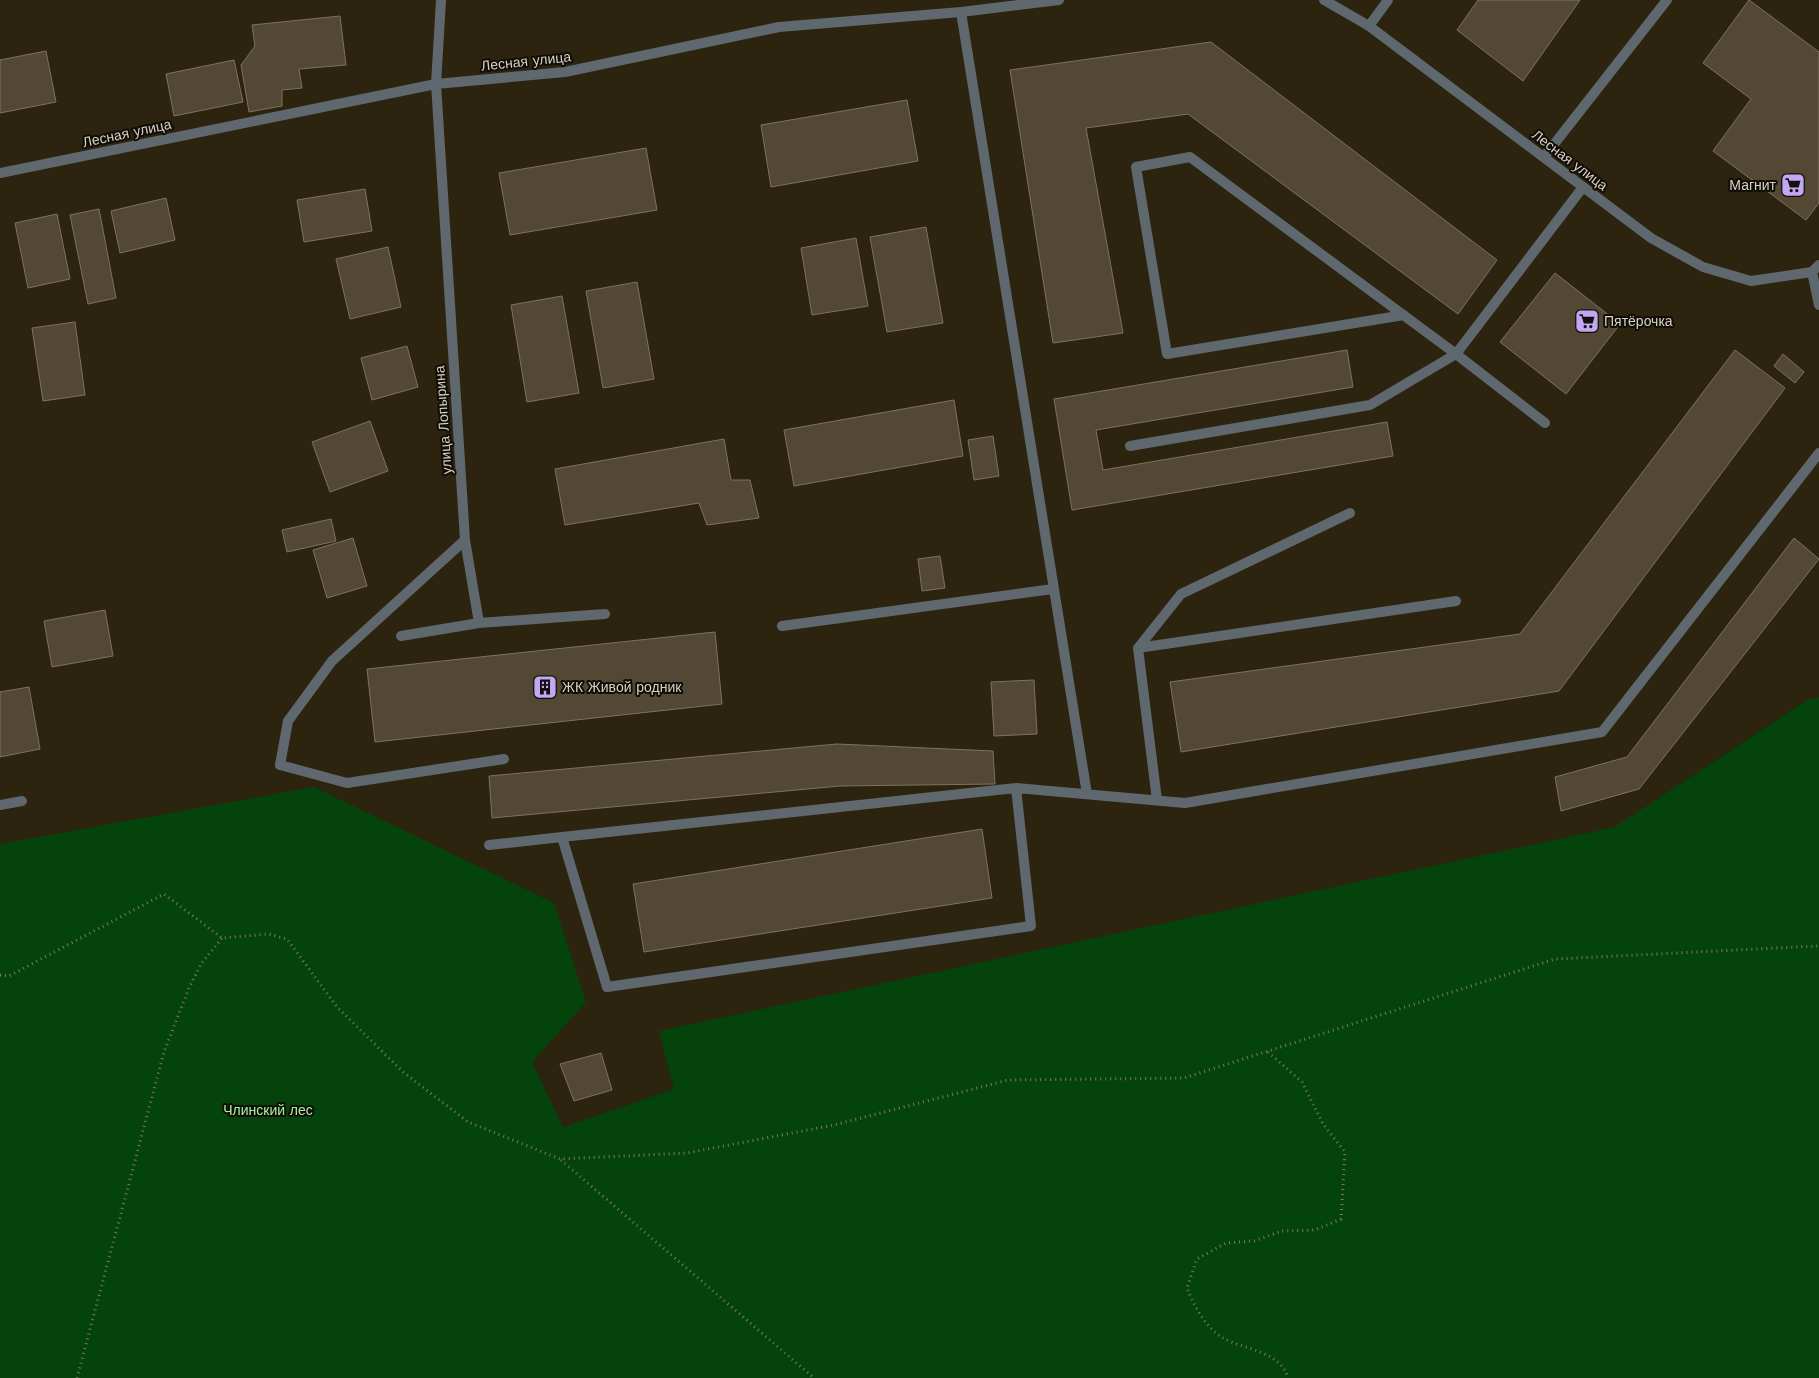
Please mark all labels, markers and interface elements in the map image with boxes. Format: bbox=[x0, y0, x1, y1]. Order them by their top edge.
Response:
street label: Лесная улица bbox=[480, 48, 572, 74]
street label: Лесная улица bbox=[81, 116, 173, 150]
street label: Лесная улица bbox=[1529, 126, 1611, 194]
supermarket icon: Магнит bbox=[1780, 172, 1806, 198]
place label: Магнит bbox=[1729, 177, 1777, 193]
supermarket icon: Пятёрочка bbox=[1574, 308, 1600, 334]
place label: Пятёрочка bbox=[1604, 313, 1673, 329]
street label: улица Лопырина bbox=[431, 365, 455, 475]
building icon: ЖК Живой родник bbox=[532, 674, 558, 700]
place label: ЖК Живой родник bbox=[562, 679, 682, 695]
park label: Члинский лес bbox=[223, 1102, 313, 1118]

